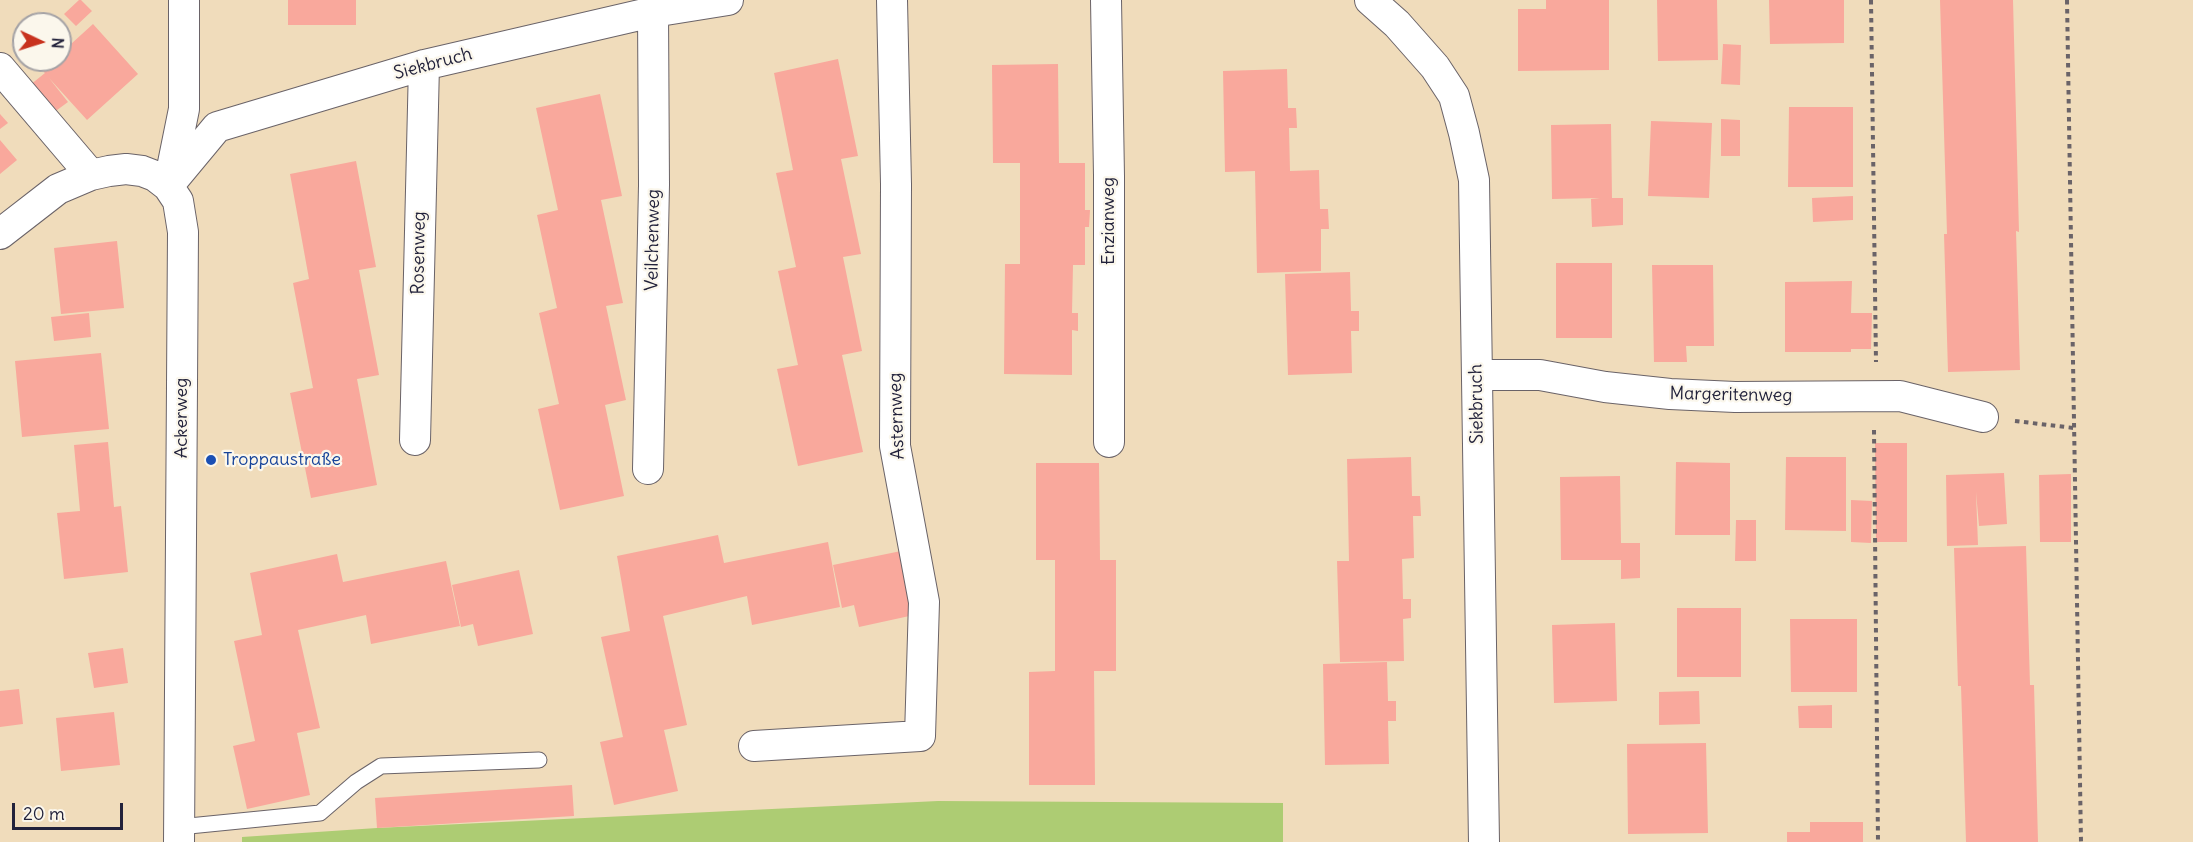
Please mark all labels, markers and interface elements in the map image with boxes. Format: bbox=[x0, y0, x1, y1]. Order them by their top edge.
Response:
north arrow bbox=[12, 12, 72, 72]
text: N bbox=[48, 37, 68, 49]
street label: Siekbruch bbox=[391, 43, 475, 85]
street label: Enzianweg bbox=[1098, 177, 1120, 265]
street label: Veilchenweg bbox=[641, 189, 665, 291]
street label: Rosenweg bbox=[407, 211, 431, 295]
street label: Siekbruch bbox=[1466, 364, 1488, 444]
street label: Asternweg bbox=[885, 372, 909, 460]
street label: Ackerweg bbox=[171, 378, 193, 458]
street label: Margeritenweg bbox=[1669, 383, 1793, 407]
place label: Troppaustraße bbox=[223, 449, 341, 471]
marker: Troppaustraße bbox=[204, 453, 218, 467]
scale bar bbox=[15, 791, 126, 829]
text: 20 m bbox=[23, 802, 65, 825]

